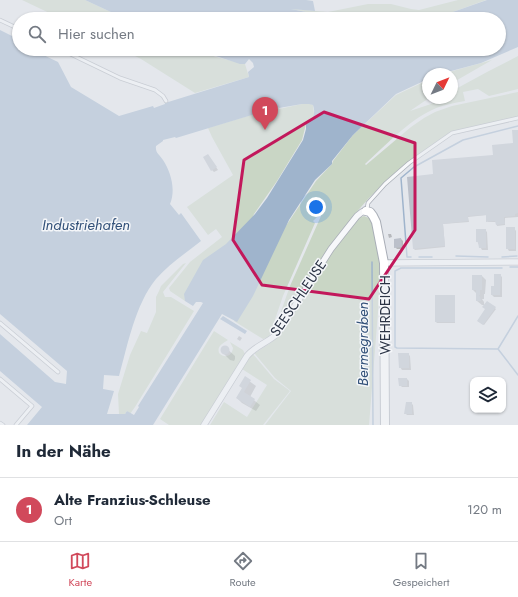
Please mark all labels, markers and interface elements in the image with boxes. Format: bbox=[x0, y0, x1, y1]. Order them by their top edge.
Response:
search box bbox=[12, 12, 506, 56]
icon: search bbox=[26, 23, 48, 45]
text: Hier suchen bbox=[58, 23, 135, 45]
north arrow bbox=[422, 68, 458, 104]
pin: 1 bbox=[252, 97, 278, 130]
your location bbox=[306, 197, 326, 217]
water label: Industriehafen bbox=[42, 214, 130, 236]
street label: SEESCHLEUSE bbox=[265, 256, 331, 340]
street label: WEHRDEICH bbox=[375, 275, 395, 355]
water label: Bermegraben bbox=[352, 302, 374, 386]
map controls bbox=[470, 377, 506, 413]
button: layers bbox=[470, 377, 506, 413]
text: In der Nähe bbox=[16, 439, 111, 463]
text: Alte Franzius-Schleuse bbox=[54, 489, 211, 511]
text: 1 bbox=[26, 500, 32, 519]
text: 120 m bbox=[467, 500, 502, 519]
text: Ort bbox=[54, 511, 72, 530]
tab: Karte bbox=[69, 550, 92, 590]
tab: Route bbox=[229, 550, 256, 590]
tab: Gespeichert bbox=[393, 550, 449, 590]

